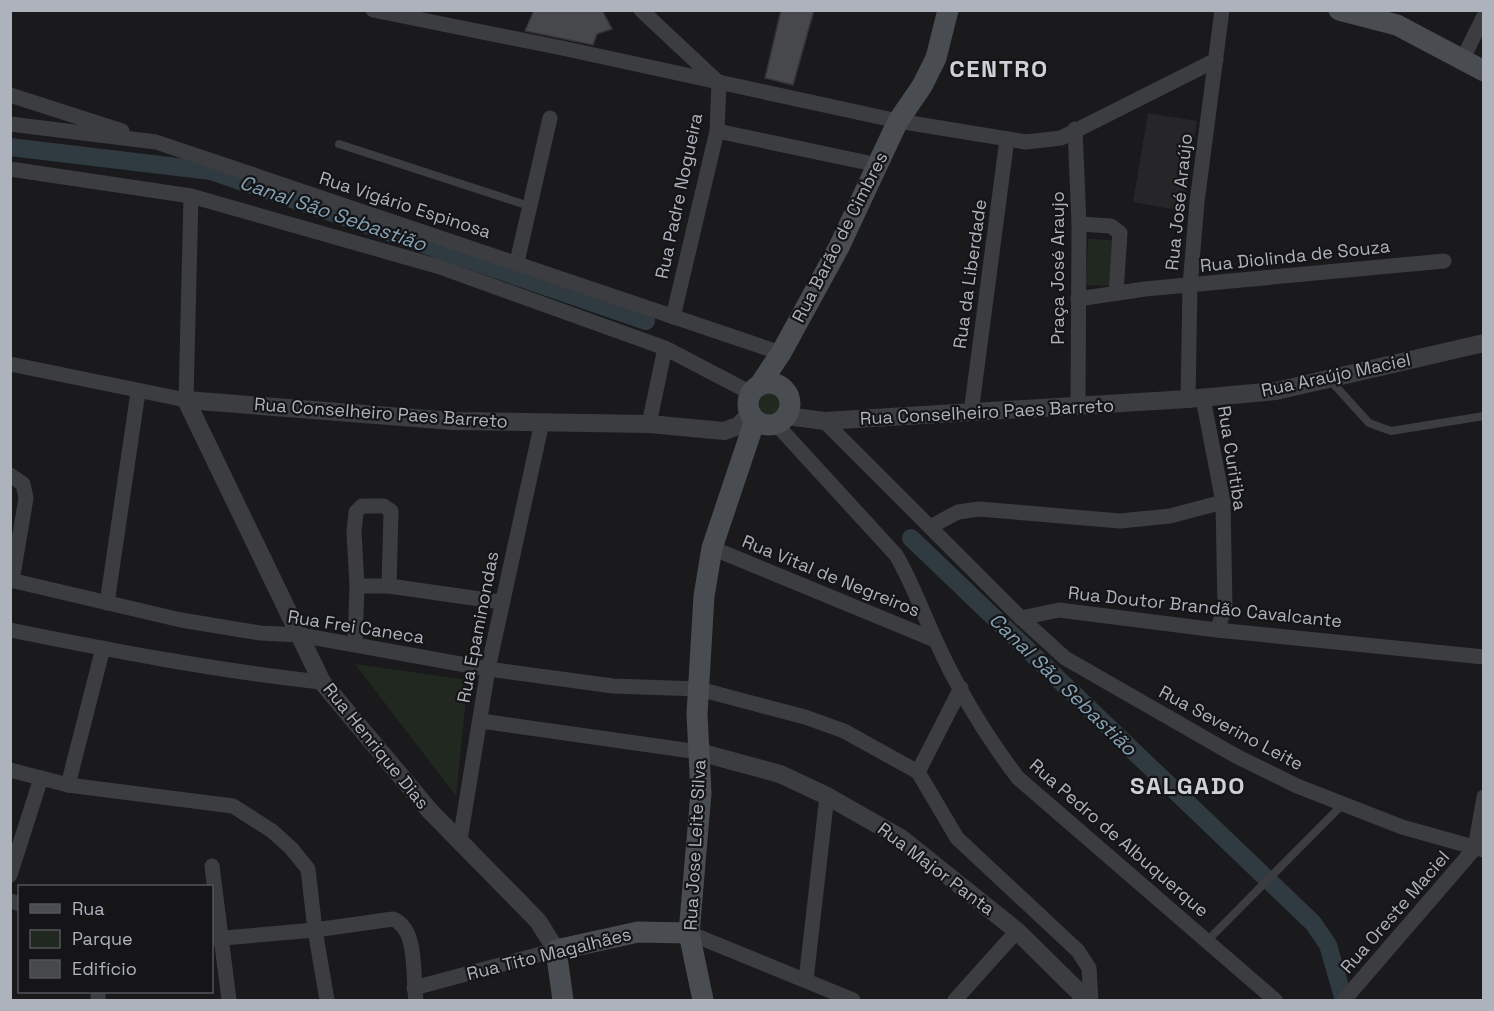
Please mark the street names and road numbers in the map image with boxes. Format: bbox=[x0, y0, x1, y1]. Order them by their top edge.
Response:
street label: Rua Padre Nogueira bbox=[650, 111, 707, 281]
street label: Rua José Araújo bbox=[1160, 132, 1197, 272]
street label: Rua Barão de Cimbres bbox=[787, 148, 893, 326]
street label: Rua Vigário Espinosa bbox=[316, 166, 494, 243]
street label: Praça José Araujo bbox=[1046, 191, 1069, 345]
street label: Rua da Liberdade bbox=[948, 198, 991, 350]
street label: Rua Diolinda de Souza bbox=[1199, 234, 1391, 277]
street label: Rua Araújo Maciel bbox=[1259, 347, 1413, 402]
street label: Rua Conselheiro Paes Barreto bbox=[253, 392, 509, 433]
street label: Rua Conselheiro Paes Barreto bbox=[859, 393, 1115, 430]
street label: Rua Curitiba bbox=[1213, 404, 1252, 512]
street label: Rua Vital de Negreiros bbox=[739, 529, 924, 622]
street label: Rua Epaminondas bbox=[452, 549, 503, 705]
street label: Rua Doutor Brandão Cavalcante bbox=[1067, 581, 1343, 632]
street label: Rua Frei Caneca bbox=[286, 604, 426, 649]
street label: Rua Henrique Dias bbox=[318, 678, 434, 814]
street label: Rua Severino Leite bbox=[1155, 680, 1307, 775]
street label: Rua Pedro de Albuquerque bbox=[1025, 753, 1214, 922]
street label: Rua Jose Leite Silva bbox=[679, 759, 710, 931]
street label: Rua Major Panta bbox=[873, 817, 999, 920]
street label: Rua Oreste Maciel bbox=[1335, 846, 1454, 978]
street label: Rua Tito Magalhães bbox=[464, 922, 634, 985]

